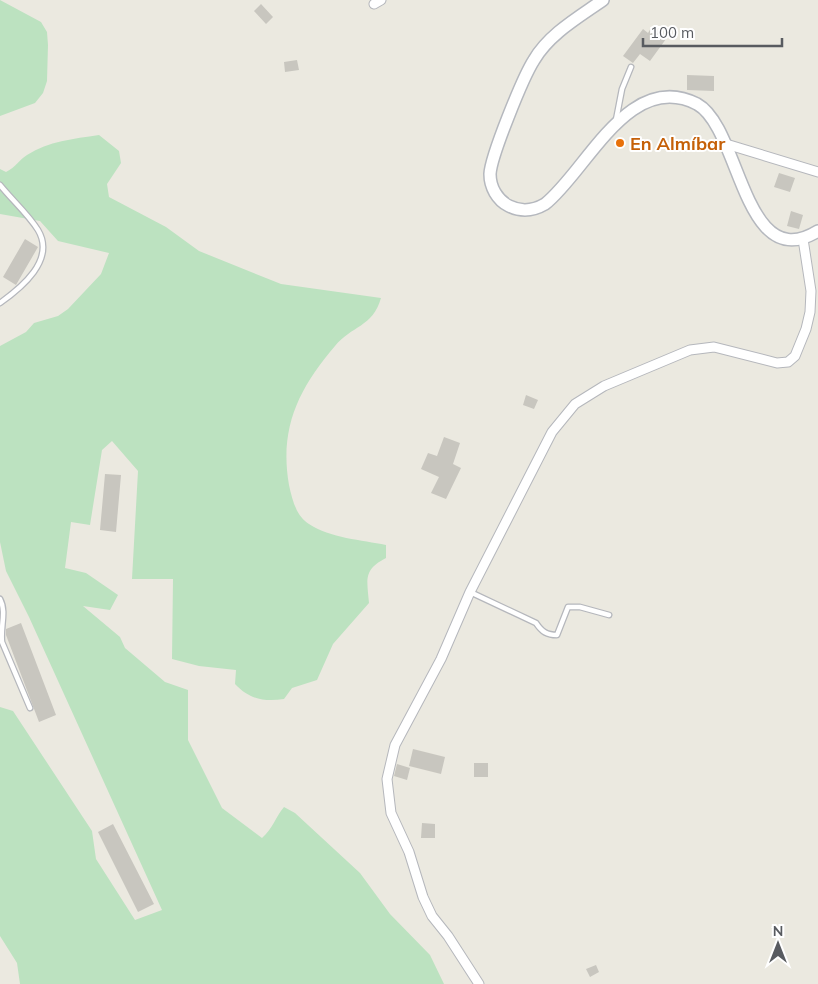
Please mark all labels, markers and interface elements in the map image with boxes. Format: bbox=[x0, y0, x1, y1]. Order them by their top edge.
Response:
scale bar bbox=[643, 15, 782, 47]
text: 100 m bbox=[650, 23, 694, 42]
place label: En Almíbar bbox=[630, 132, 726, 155]
marker: En Almíbar bbox=[614, 137, 626, 149]
north arrow bbox=[753, 919, 803, 969]
text: N bbox=[773, 922, 783, 940]

